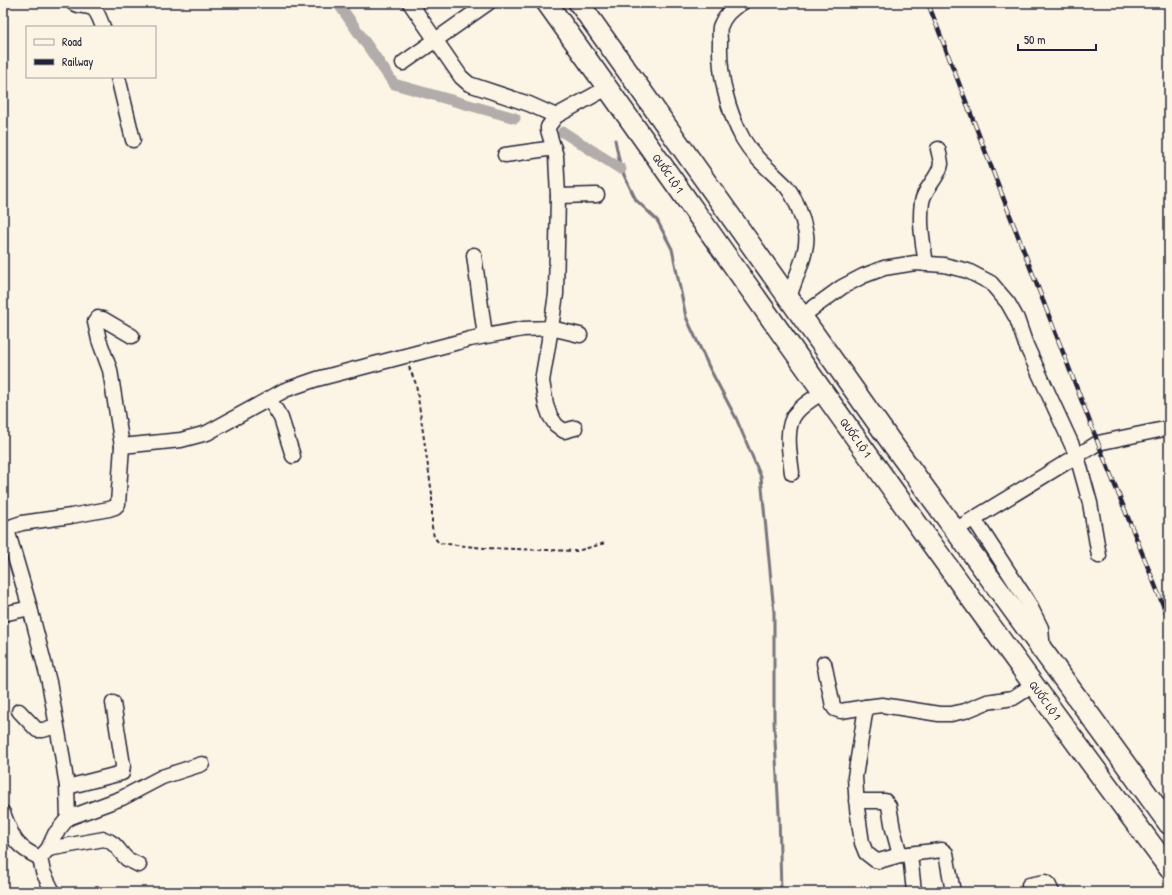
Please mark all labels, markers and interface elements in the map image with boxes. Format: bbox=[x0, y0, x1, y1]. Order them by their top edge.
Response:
legend bbox=[26, 26, 156, 78]
scale bar bbox=[1018, 26, 1096, 52]
text: 50 m bbox=[1024, 31, 1045, 48]
text: Road bbox=[62, 33, 82, 50]
text: Railway bbox=[62, 53, 93, 70]
street label: QUỐC LỘ 1 bbox=[649, 151, 687, 196]
street label: QUỐC LỘ 1 bbox=[837, 415, 874, 460]
street label: QUỐC LỘ 1 bbox=[1026, 678, 1064, 723]

